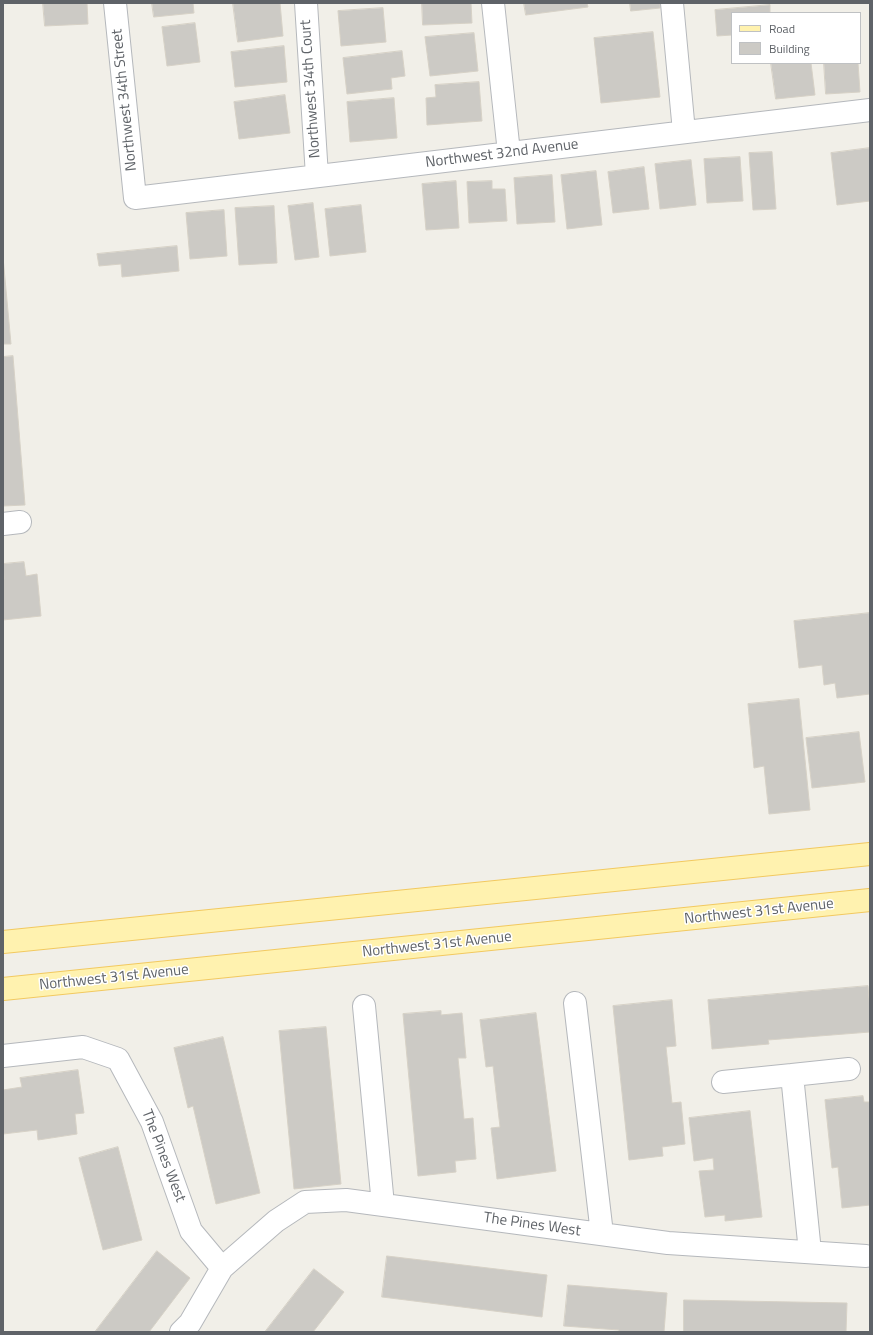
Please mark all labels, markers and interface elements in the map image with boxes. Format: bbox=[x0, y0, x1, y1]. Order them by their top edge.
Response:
legend bbox=[731, 12, 861, 64]
street label: Northwest 34th Court bbox=[297, 19, 325, 159]
text: Road bbox=[769, 19, 795, 38]
street label: Northwest 34th Street bbox=[109, 28, 141, 172]
text: Building bbox=[769, 39, 810, 58]
street label: Northwest 32nd Avenue bbox=[425, 136, 579, 172]
street label: Northwest 31st Avenue bbox=[683, 895, 835, 929]
street label: Northwest 31st Avenue bbox=[361, 928, 513, 962]
street label: Northwest 31st Avenue bbox=[38, 961, 190, 995]
street label: The Pines West bbox=[137, 1107, 189, 1205]
street label: The Pines West bbox=[482, 1209, 582, 1241]

